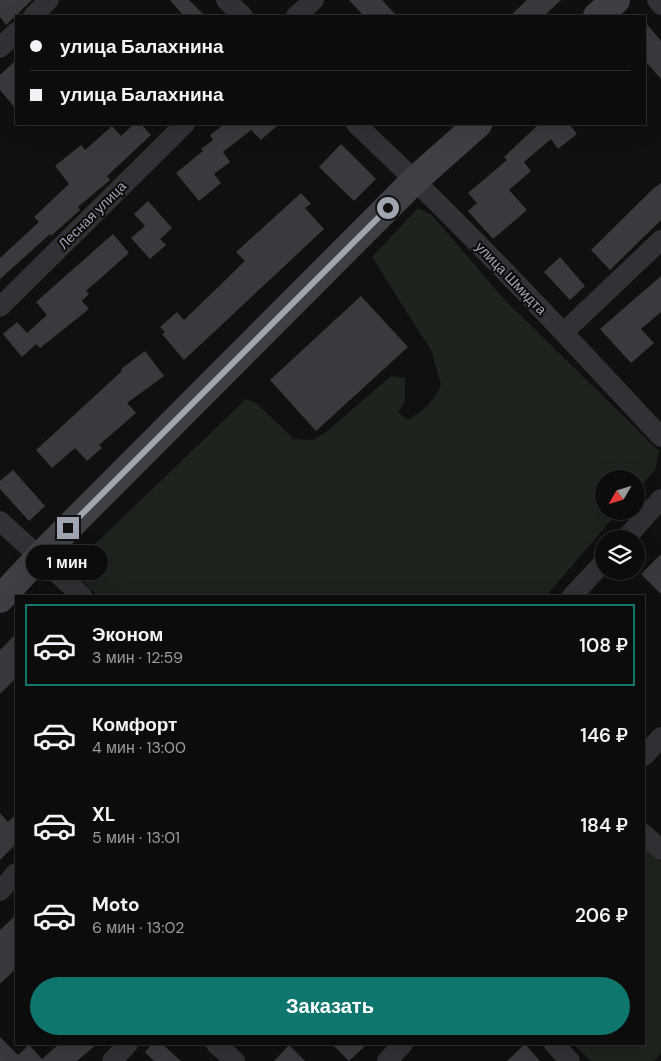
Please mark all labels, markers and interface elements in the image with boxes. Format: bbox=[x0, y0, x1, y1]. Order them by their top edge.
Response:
text: улица Балахнина bbox=[60, 34, 224, 59]
text: улица Балахнина bbox=[60, 82, 224, 107]
street label: Лесная улица bbox=[54, 177, 130, 253]
route start bbox=[377, 197, 399, 219]
street label: улица Шмидта bbox=[472, 238, 551, 318]
north arrow bbox=[595, 470, 645, 520]
map controls bbox=[595, 470, 645, 580]
route end bbox=[57, 517, 79, 539]
button: layers bbox=[595, 530, 645, 580]
callout: 1 мин bbox=[27, 546, 109, 580]
text: 1 мин bbox=[47, 552, 87, 573]
text: Эконом bbox=[92, 622, 163, 647]
icon: car bbox=[32, 623, 77, 668]
text: 108 ₽ bbox=[579, 633, 628, 658]
text: 3 мин · 12:59 bbox=[92, 647, 183, 668]
text: Комфорт bbox=[92, 712, 177, 737]
icon: car bbox=[32, 713, 77, 758]
text: 146 ₽ bbox=[580, 723, 628, 748]
text: 4 мин · 13:00 bbox=[92, 737, 186, 758]
text: XL bbox=[92, 802, 115, 827]
icon: car bbox=[32, 803, 77, 848]
text: 184 ₽ bbox=[580, 813, 628, 838]
text: 5 мин · 13:01 bbox=[92, 827, 180, 848]
text: Moto bbox=[92, 892, 140, 917]
icon: car bbox=[32, 893, 77, 938]
text: 206 ₽ bbox=[575, 903, 628, 928]
text: 6 мин · 13:02 bbox=[92, 917, 184, 938]
button: Заказать bbox=[30, 977, 630, 1035]

